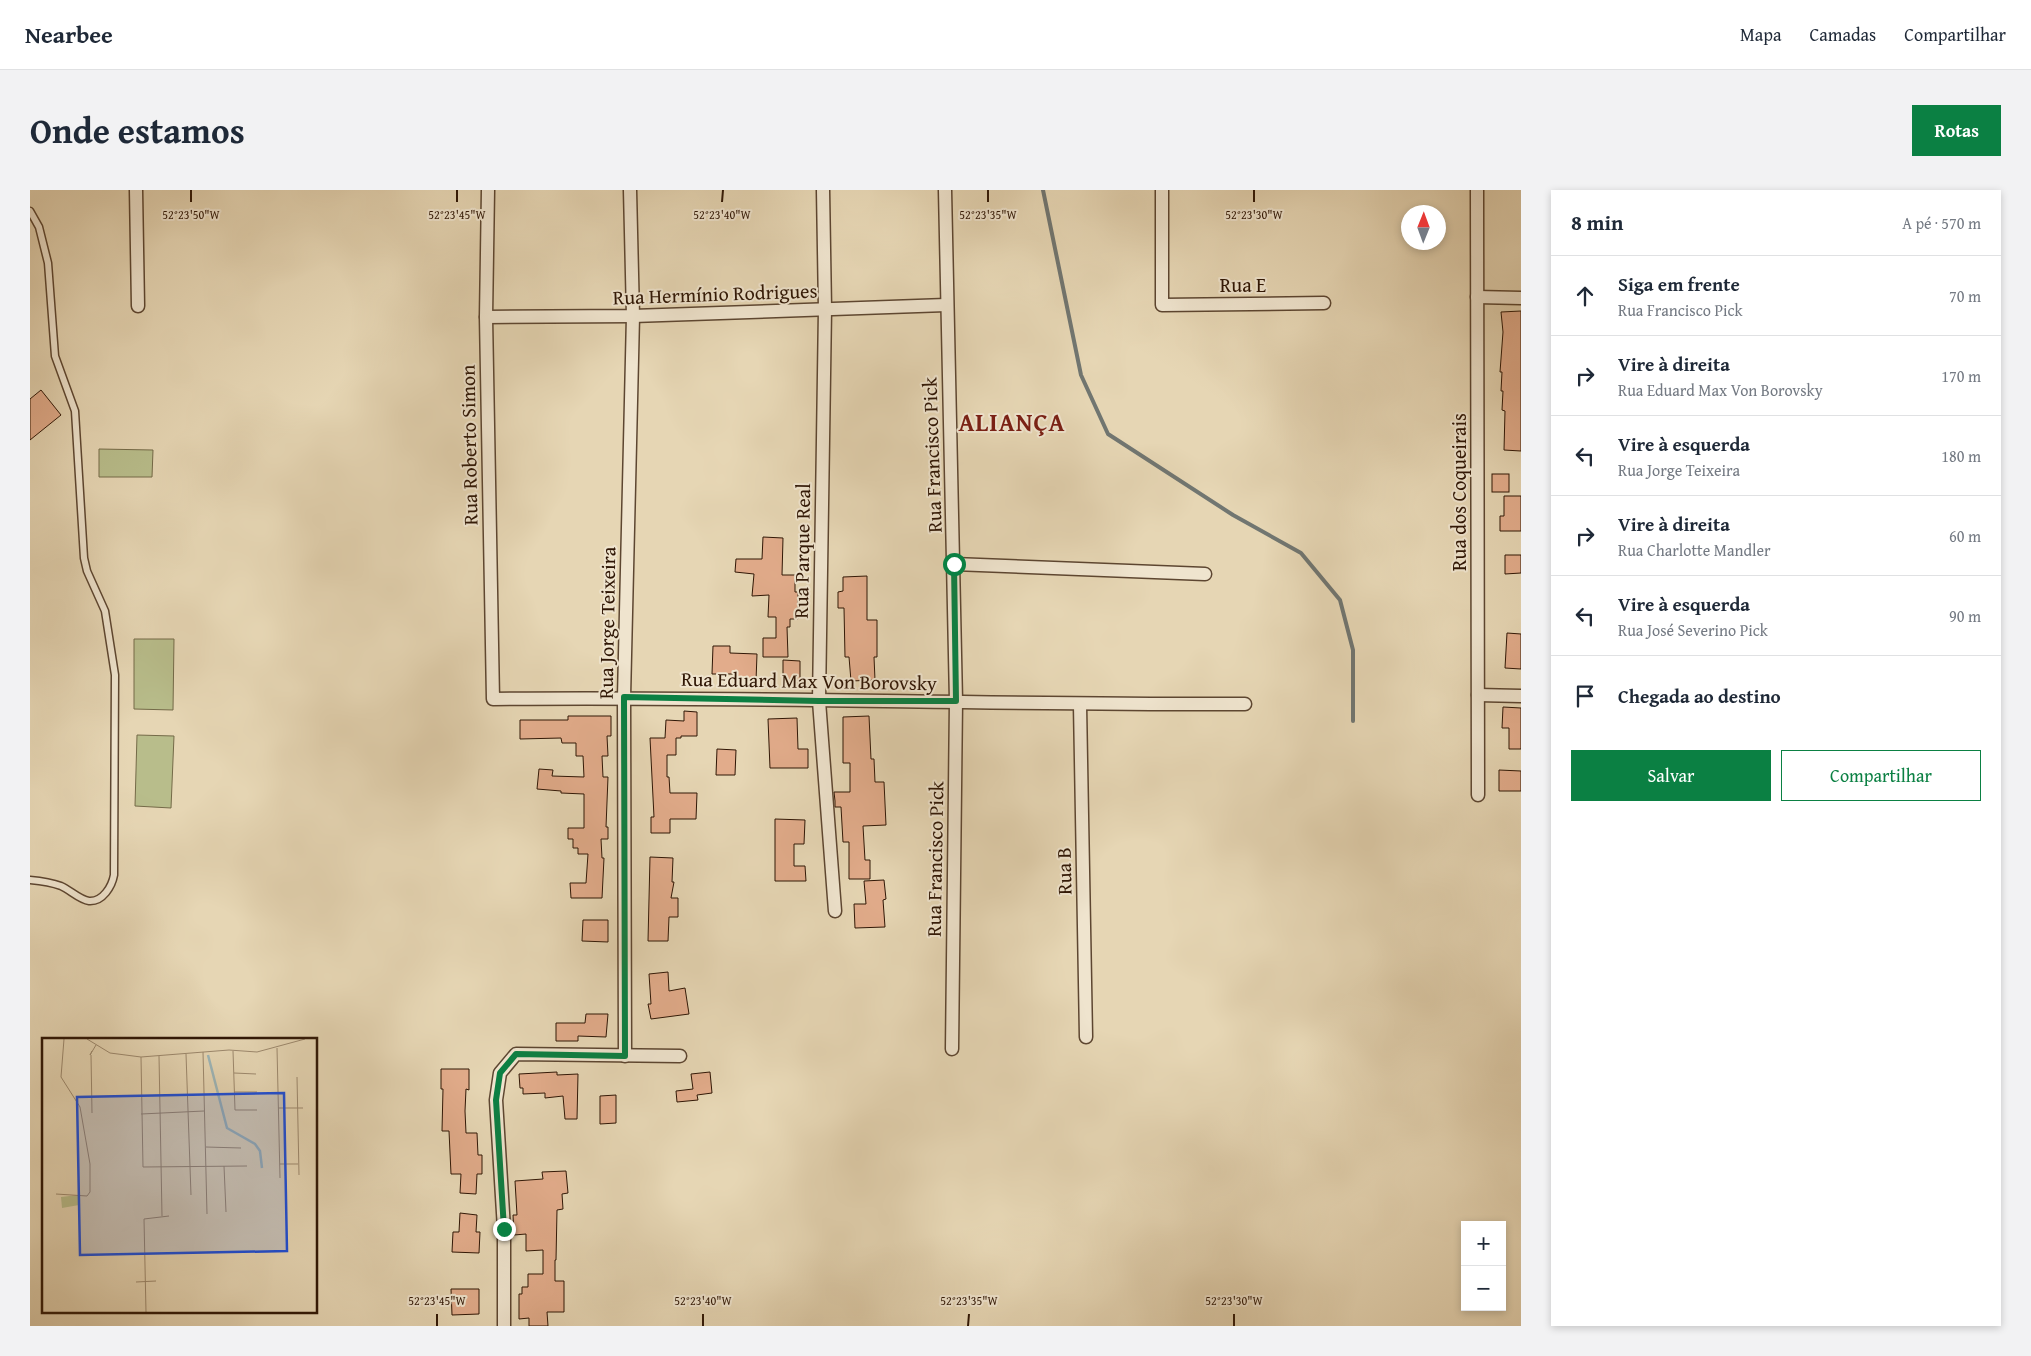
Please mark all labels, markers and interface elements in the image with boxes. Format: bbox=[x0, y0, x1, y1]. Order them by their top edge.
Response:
text: Nearbee bbox=[25, 17, 113, 52]
text: Mapa bbox=[1740, 21, 1781, 48]
text: Camadas bbox=[1809, 21, 1876, 48]
text: Compartilhar bbox=[1904, 21, 2006, 48]
text: Onde estamos bbox=[30, 105, 245, 156]
button: Rotas bbox=[1912, 105, 2001, 156]
north arrow bbox=[1401, 205, 1446, 250]
text: 52°23'50"W bbox=[162, 206, 221, 223]
text: 52°23'45"W bbox=[428, 206, 487, 223]
text: 52°23'40"W bbox=[693, 206, 752, 223]
text: 52°23'35"W bbox=[959, 206, 1018, 223]
text: 52°23'30"W bbox=[1225, 206, 1284, 223]
text: 8 min bbox=[1571, 207, 1623, 238]
text: A pé · 570 m bbox=[1902, 211, 1981, 235]
street label: Rua E bbox=[1220, 270, 1266, 299]
text: Siga em frente bbox=[1618, 270, 1740, 298]
street label: Rua Hermínio Rodrigues bbox=[612, 275, 818, 312]
icon: ahead bbox=[1571, 282, 1599, 310]
text: 70 m bbox=[1949, 284, 1981, 308]
text: Rua Francisco Pick bbox=[1618, 298, 1743, 322]
text: Vire à direita bbox=[1618, 350, 1730, 378]
icon: right bbox=[1571, 362, 1599, 390]
street label: Rua Roberto Simon bbox=[453, 364, 484, 526]
text: 170 m bbox=[1941, 364, 1981, 388]
street label: Rua Francisco Pick bbox=[914, 376, 949, 533]
text: Rua Eduard Max Von Borovsky bbox=[1618, 378, 1823, 402]
district label: ALIANÇA bbox=[958, 404, 1066, 440]
street label: Rua dos Coqueirais bbox=[1444, 413, 1473, 571]
text: Vire à esquerda bbox=[1618, 430, 1750, 458]
icon: left bbox=[1571, 442, 1599, 470]
text: 180 m bbox=[1941, 444, 1981, 468]
text: Rua Jorge Teixeira bbox=[1618, 458, 1740, 482]
street label: Rua Parque Real bbox=[786, 483, 817, 619]
text: Vire à direita bbox=[1618, 510, 1730, 538]
icon: right bbox=[1571, 522, 1599, 550]
text: 60 m bbox=[1949, 524, 1981, 548]
text: Rua Charlotte Mandler bbox=[1618, 538, 1771, 562]
street label: Rua Jorge Teixeira bbox=[591, 546, 622, 699]
route start bbox=[943, 553, 966, 576]
text: Vire à esquerda bbox=[1618, 590, 1750, 618]
icon: left bbox=[1571, 602, 1599, 630]
text: 90 m bbox=[1949, 604, 1981, 628]
text: Rua José Severino Pick bbox=[1618, 618, 1768, 642]
street label: Rua Eduard Max Von Borovsky bbox=[681, 664, 937, 697]
icon: arrive bbox=[1571, 682, 1599, 710]
text: Chegada ao destino bbox=[1618, 682, 1781, 710]
button: Salvar bbox=[1571, 750, 1771, 801]
button: Compartilhar bbox=[1781, 750, 1981, 801]
street label: Rua Francisco Pick bbox=[919, 780, 950, 937]
street label: Rua B bbox=[1049, 847, 1078, 895]
inset map bbox=[42, 1038, 318, 1314]
route end bbox=[493, 1218, 516, 1241]
map controls bbox=[1461, 1221, 1506, 1311]
button: + bbox=[1461, 1221, 1506, 1266]
button: − bbox=[1461, 1266, 1506, 1311]
text: 52°23'45"W bbox=[408, 1292, 467, 1309]
text: 52°23'40"W bbox=[674, 1292, 733, 1309]
text: 52°23'35"W bbox=[940, 1292, 999, 1309]
text: 52°23'30"W bbox=[1205, 1292, 1264, 1309]

